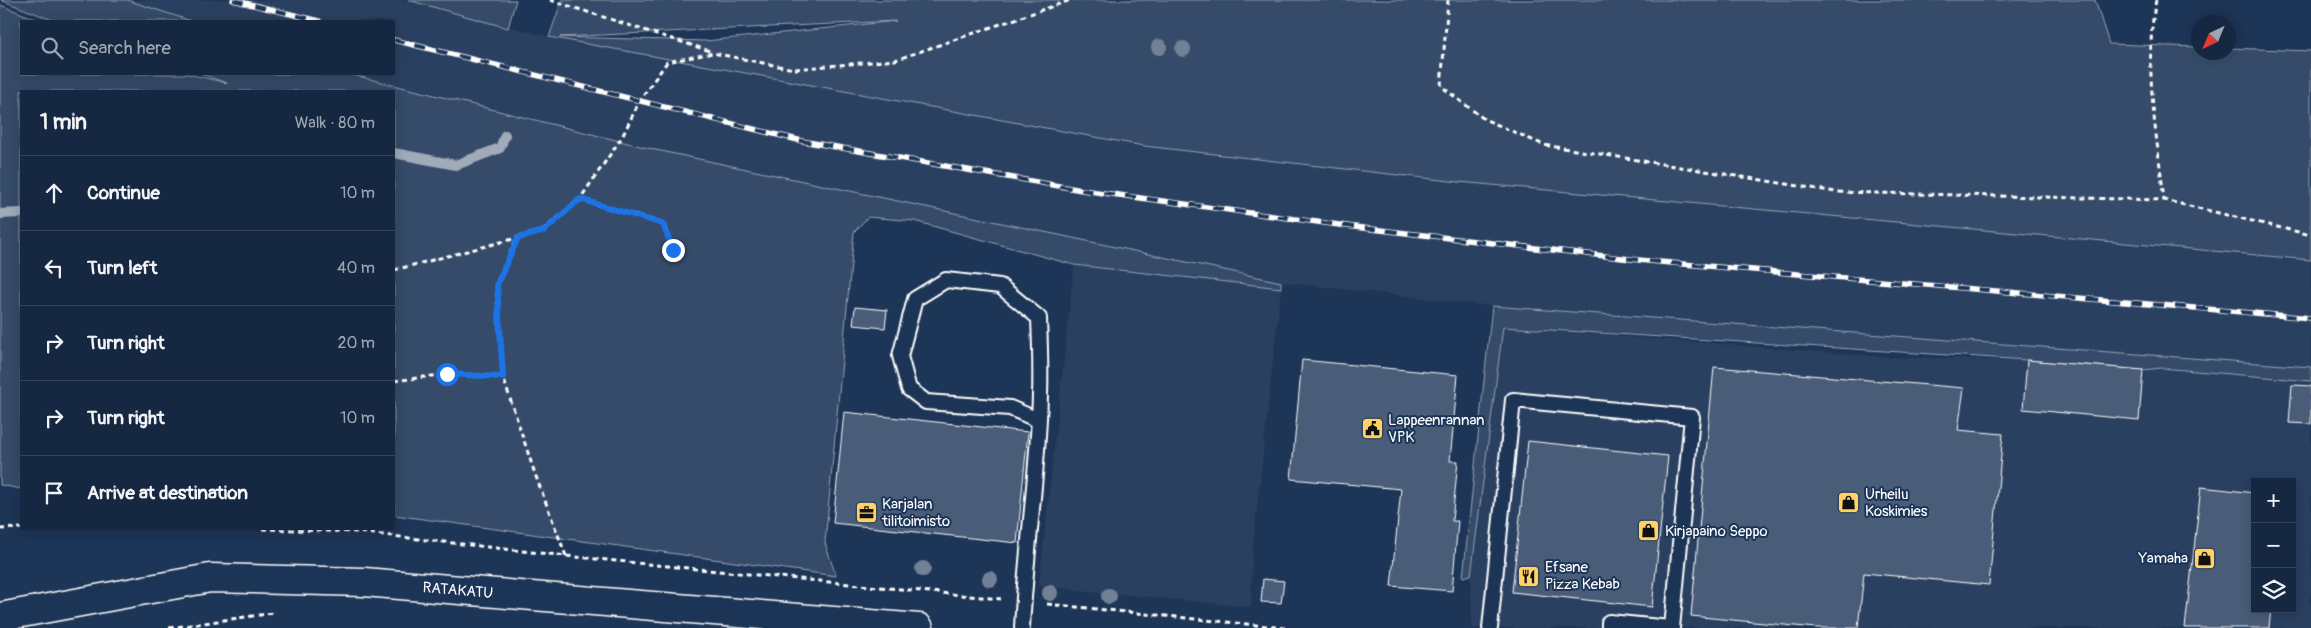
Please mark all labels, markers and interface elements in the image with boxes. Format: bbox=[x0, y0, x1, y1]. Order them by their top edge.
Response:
north arrow bbox=[2191, 15, 2236, 60]
search box bbox=[20, 20, 395, 75]
icon: search bbox=[38, 34, 66, 62]
text: Search here bbox=[78, 36, 171, 60]
text: 1 min bbox=[40, 109, 87, 136]
text: Walk · 80 m bbox=[295, 113, 375, 133]
icon: ahead bbox=[40, 179, 68, 207]
text: Continue bbox=[87, 181, 160, 205]
text: 10 m bbox=[340, 183, 375, 203]
route end bbox=[662, 239, 685, 262]
icon: left bbox=[40, 254, 68, 282]
text: Turn left bbox=[87, 256, 157, 280]
text: 40 m bbox=[337, 258, 375, 278]
icon: right bbox=[40, 329, 68, 357]
text: Turn right bbox=[87, 331, 165, 355]
text: 20 m bbox=[337, 333, 375, 353]
route start bbox=[436, 363, 459, 386]
icon: right bbox=[40, 404, 68, 432]
text: Turn right bbox=[87, 406, 165, 430]
text: 10 m bbox=[340, 408, 375, 428]
place label: Lappeenrannan VPK bbox=[1388, 411, 1484, 447]
public building icon: Lappeenrannan VPK bbox=[1360, 417, 1384, 441]
map controls bbox=[2251, 478, 2296, 613]
button: + bbox=[2251, 478, 2296, 523]
icon: arrive bbox=[40, 479, 68, 507]
text: Arrive at destination bbox=[87, 481, 248, 505]
place label: Urheilu Koskimies bbox=[1865, 485, 1928, 521]
shop icon: Urheilu Koskimies bbox=[1837, 491, 1861, 515]
place label: Karjalan tilitoimisto bbox=[881, 495, 950, 531]
office icon: Karjalan tilitoimisto bbox=[854, 501, 878, 525]
shop icon: Kirjapaino Seppo bbox=[1637, 519, 1661, 543]
place label: Kirjapaino Seppo bbox=[1665, 522, 1768, 541]
button: − bbox=[2251, 523, 2296, 568]
shop icon: Yamaha bbox=[2192, 546, 2216, 570]
place label: Yamaha bbox=[2138, 549, 2188, 568]
place label: Efsane Pizza Kebab bbox=[1545, 558, 1620, 594]
restaurant icon: Efsane Pizza Kebab bbox=[1517, 564, 1541, 588]
button: layers bbox=[2251, 568, 2296, 613]
street label: RATAKATU bbox=[422, 578, 494, 603]

